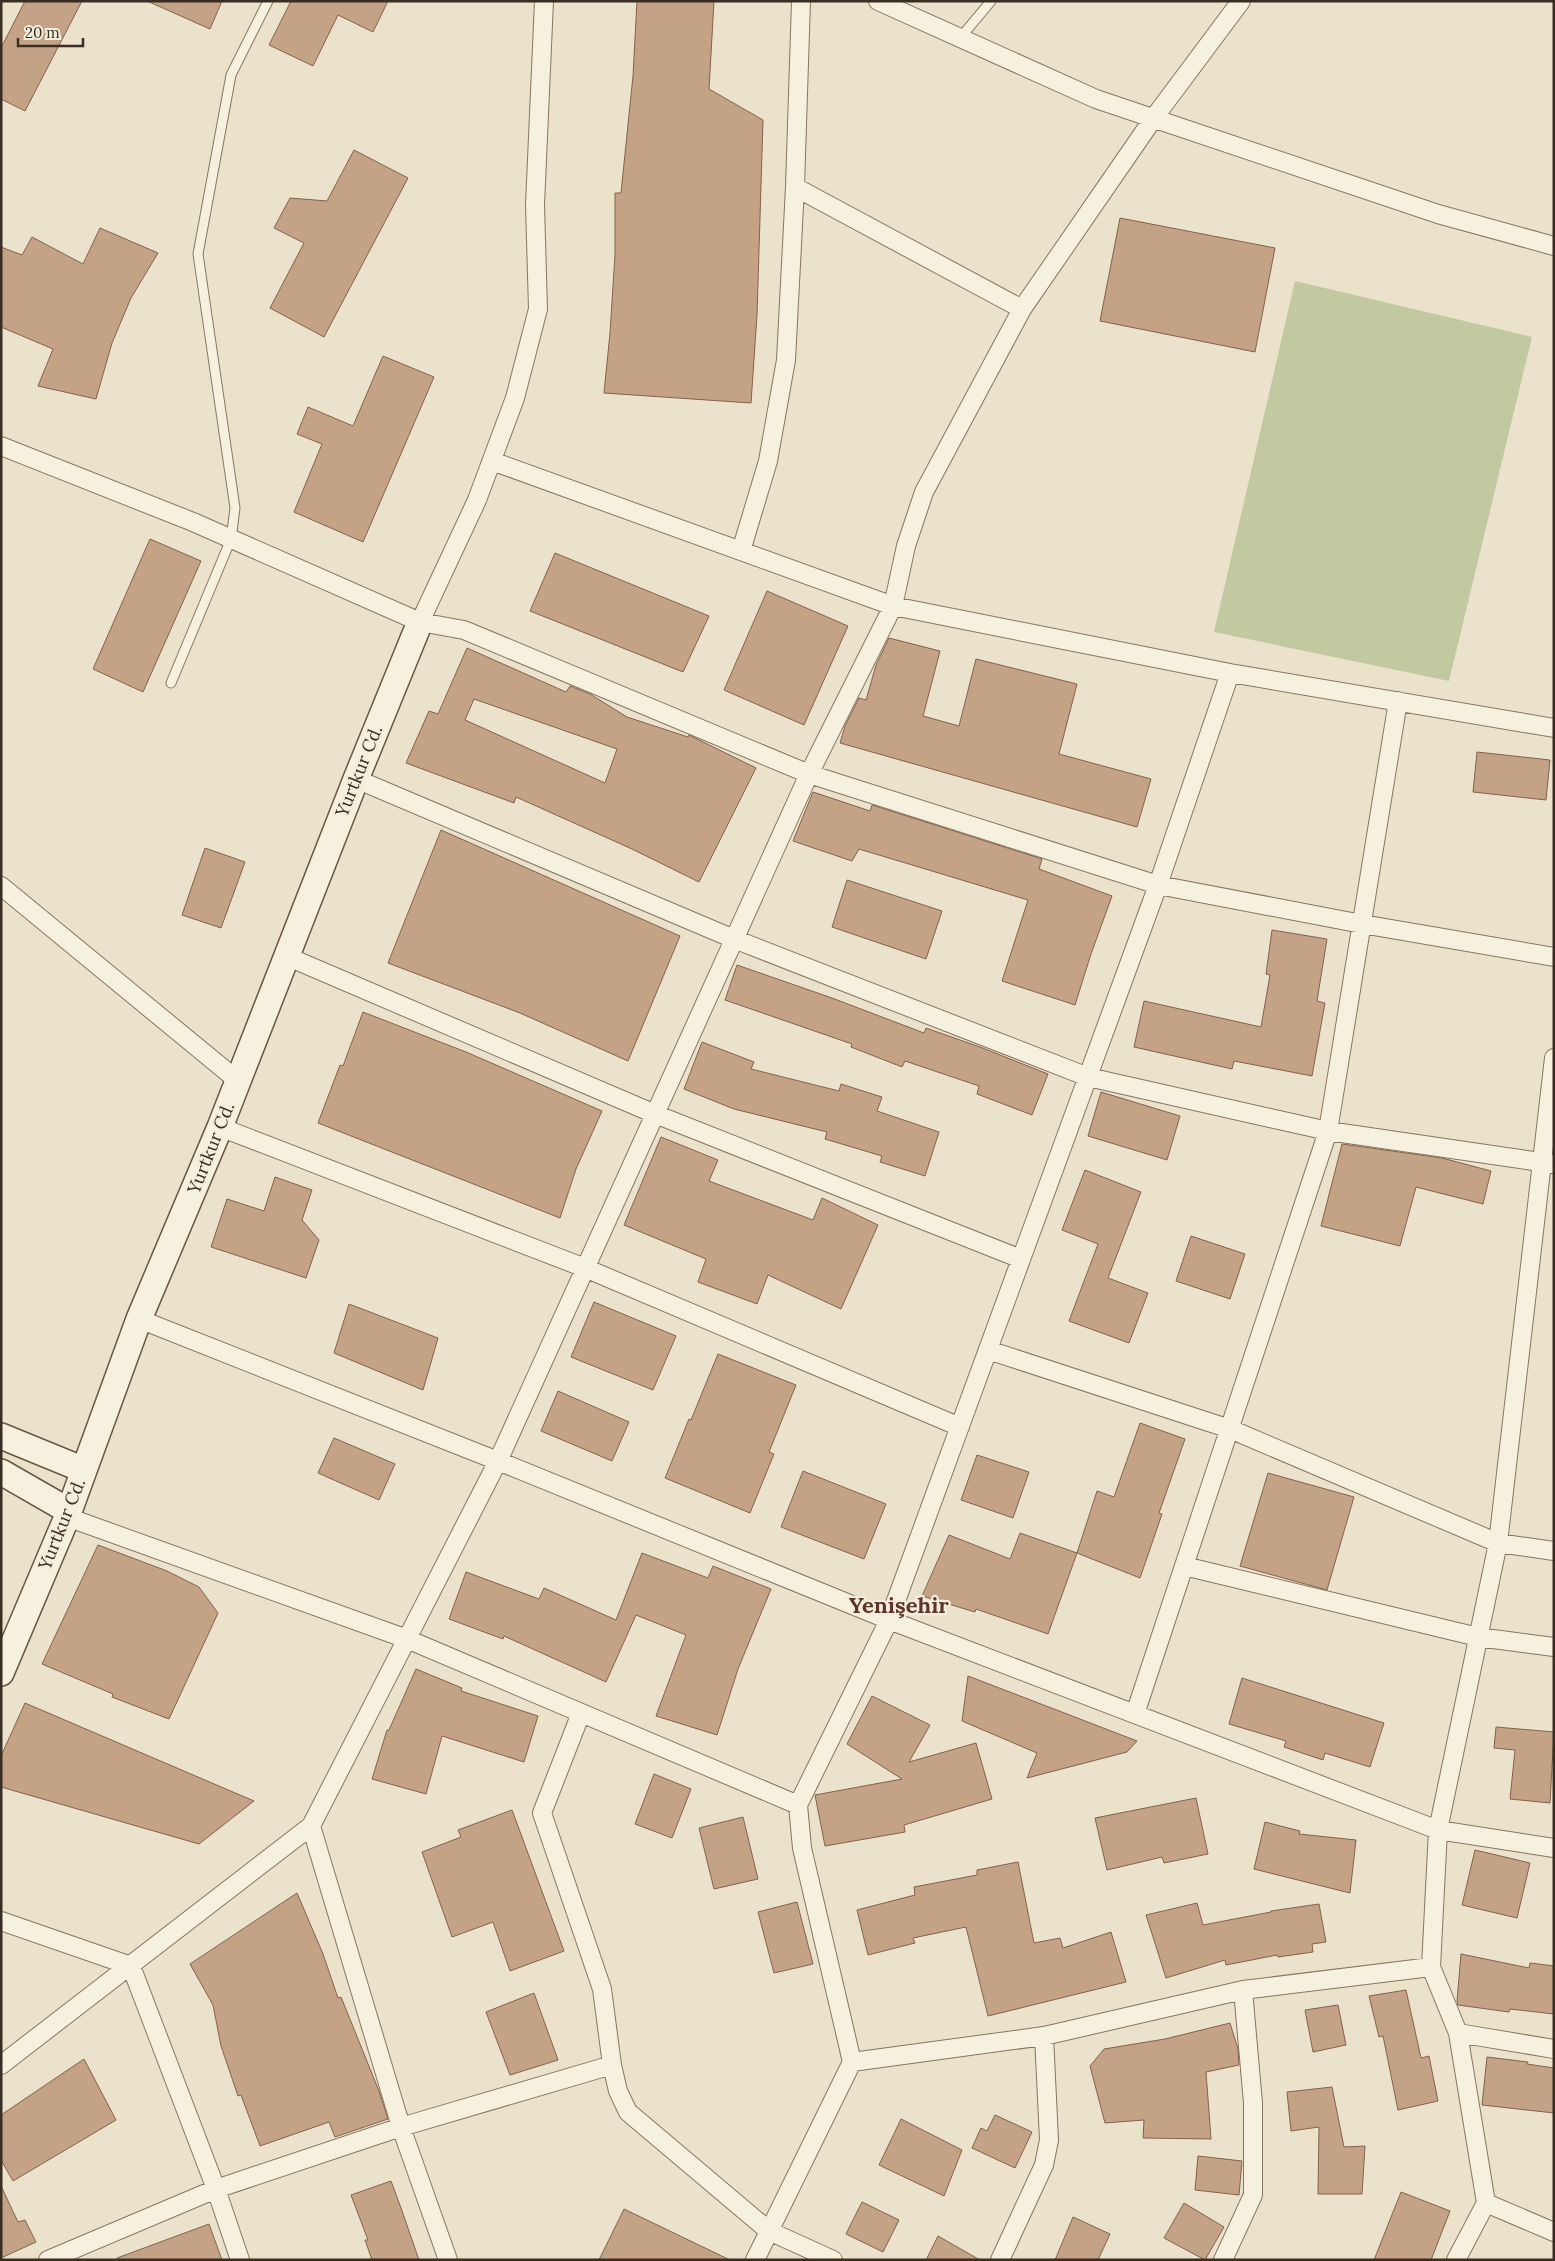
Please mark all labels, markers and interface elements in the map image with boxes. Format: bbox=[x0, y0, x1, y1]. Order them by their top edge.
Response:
scale bar bbox=[18, 15, 82, 47]
text: 20 m bbox=[25, 23, 60, 42]
street label: Yurtkur Cd. bbox=[329, 722, 387, 821]
street label: Yurtkur Cd. bbox=[181, 1099, 239, 1198]
street label: Yurtkur Cd. bbox=[32, 1475, 90, 1574]
district label: Yenişehir bbox=[849, 1591, 949, 1619]

